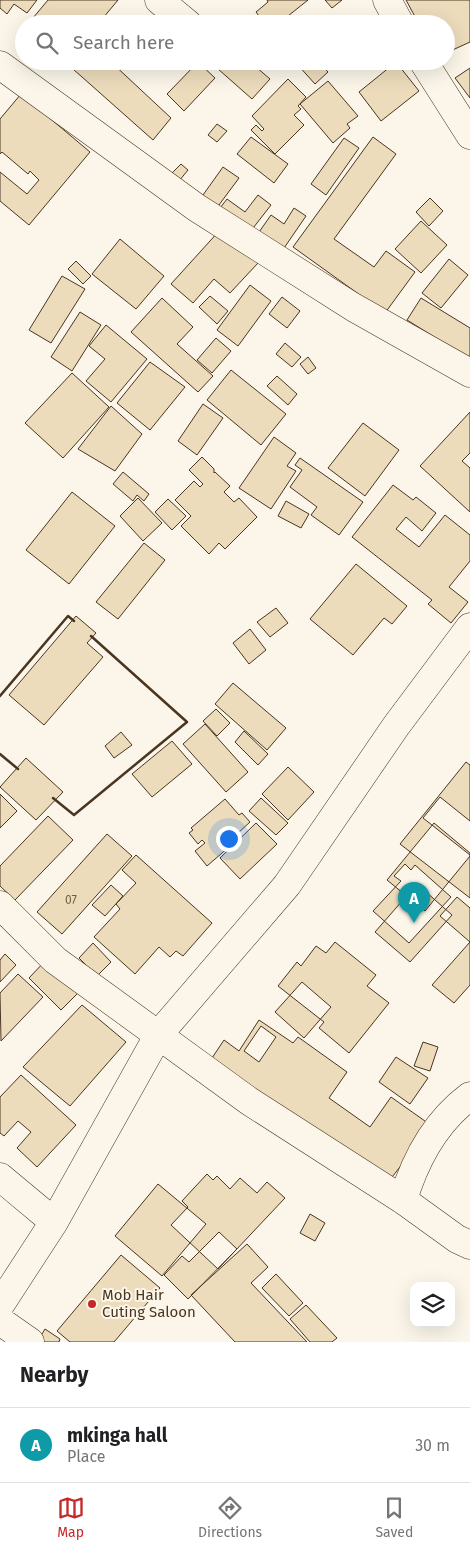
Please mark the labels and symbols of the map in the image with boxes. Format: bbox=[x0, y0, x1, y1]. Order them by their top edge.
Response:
your location bbox=[216, 826, 242, 852]
pin: A bbox=[398, 882, 430, 923]
house number: 07 bbox=[65, 893, 77, 907]
place label: Mob Hair Cuting Saloon bbox=[102, 1286, 196, 1321]
marker: Mob Hair Cuting Saloon bbox=[86, 1298, 98, 1310]

